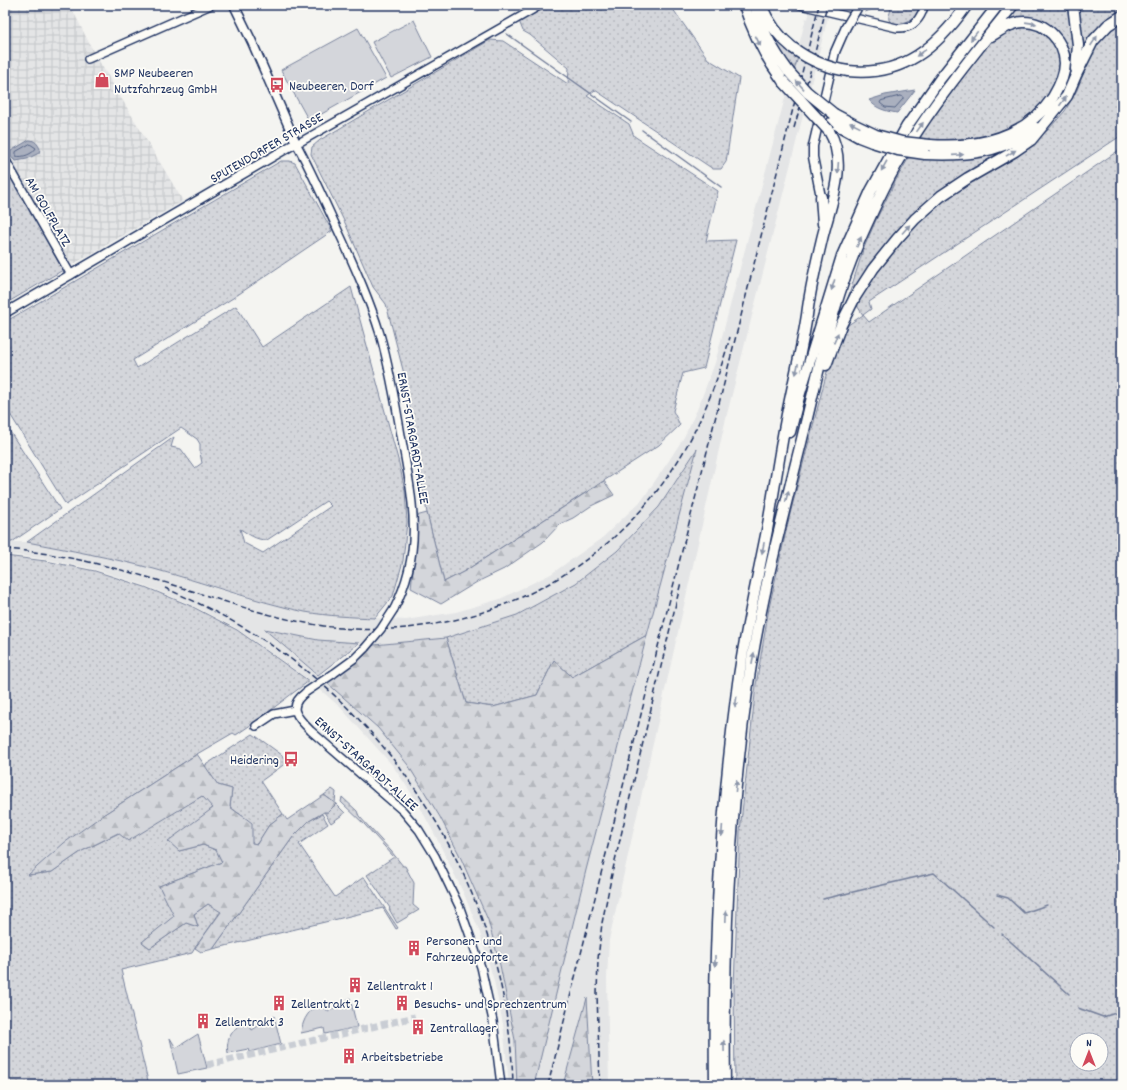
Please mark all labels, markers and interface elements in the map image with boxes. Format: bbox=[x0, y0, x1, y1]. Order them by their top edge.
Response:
one-way arrow bbox=[1025, 20, 1037, 26]
one-way arrow bbox=[970, 30, 979, 41]
one-way arrow bbox=[755, 36, 761, 47]
one-way arrow bbox=[1090, 36, 1098, 46]
one-way arrow bbox=[915, 50, 927, 57]
place label: SMP Neubeeren Nutzfahrzeug GmbH bbox=[114, 64, 217, 100]
shop icon: SMP Neubeeren Nutzfahrzeug GmbH bbox=[93, 71, 111, 89]
bus stop icon: Neubeeren, Dorf bbox=[268, 76, 286, 94]
place label: Neubeeren, Dorf bbox=[289, 77, 375, 97]
one-way arrow bbox=[796, 80, 805, 90]
one-way arrow bbox=[1059, 96, 1067, 107]
street label: SPUTENDORFER STRASSE bbox=[207, 108, 328, 189]
one-way arrow bbox=[849, 122, 861, 128]
one-way arrow bbox=[916, 122, 924, 133]
one-way arrow bbox=[1005, 150, 1017, 157]
one-way arrow bbox=[952, 151, 964, 158]
one-way arrow bbox=[881, 160, 888, 171]
one-way arrow bbox=[834, 162, 841, 174]
street label: AM GOLFPLATZ bbox=[19, 173, 76, 251]
one-way arrow bbox=[901, 224, 911, 234]
one-way arrow bbox=[856, 237, 862, 248]
one-way arrow bbox=[830, 279, 836, 291]
one-way arrow bbox=[834, 331, 840, 343]
one-way arrow bbox=[793, 363, 799, 376]
street label: ERNST-STARGARDT-ALLEE bbox=[391, 371, 434, 507]
one-way arrow bbox=[785, 490, 791, 503]
one-way arrow bbox=[760, 542, 766, 554]
one-way arrow bbox=[750, 651, 756, 664]
one-way arrow bbox=[733, 696, 739, 708]
street label: ERNST-STARGARDT-ALLEE bbox=[309, 712, 423, 817]
bus stop icon: Heidering bbox=[282, 750, 300, 768]
place label: Heidering bbox=[230, 751, 279, 771]
one-way arrow bbox=[732, 780, 739, 792]
one-way arrow bbox=[718, 825, 725, 837]
one-way arrow bbox=[723, 909, 729, 922]
place label: Personen- und Fahrzeugpforte bbox=[426, 932, 508, 968]
building icon: Personen- und Fahrzeugpforte bbox=[405, 939, 423, 957]
one-way arrow bbox=[712, 955, 718, 968]
building icon: Zellentrakt 1 bbox=[346, 976, 364, 994]
place label: Zellentrakt 1 bbox=[367, 977, 433, 997]
building icon: Zellentrakt 2 bbox=[270, 994, 288, 1012]
building icon: Besuchs- und Sprechzentrum bbox=[393, 994, 411, 1012]
place label: Zellentrakt 2 bbox=[291, 995, 360, 1015]
place label: Besuchs- und Sprechzentrum bbox=[414, 995, 567, 1015]
building icon: Zellentrakt 3 bbox=[194, 1012, 212, 1030]
place label: Zellentrakt 3 bbox=[215, 1013, 284, 1033]
building icon: Zentrallager bbox=[409, 1018, 427, 1036]
place label: Zentrallager bbox=[430, 1019, 497, 1039]
north arrow bbox=[1069, 1032, 1109, 1072]
text: N bbox=[1086, 1036, 1092, 1052]
one-way arrow bbox=[721, 1039, 727, 1052]
building icon: Arbeitsbetriebe bbox=[340, 1047, 358, 1065]
place label: Arbeitsbetriebe bbox=[361, 1048, 443, 1068]

